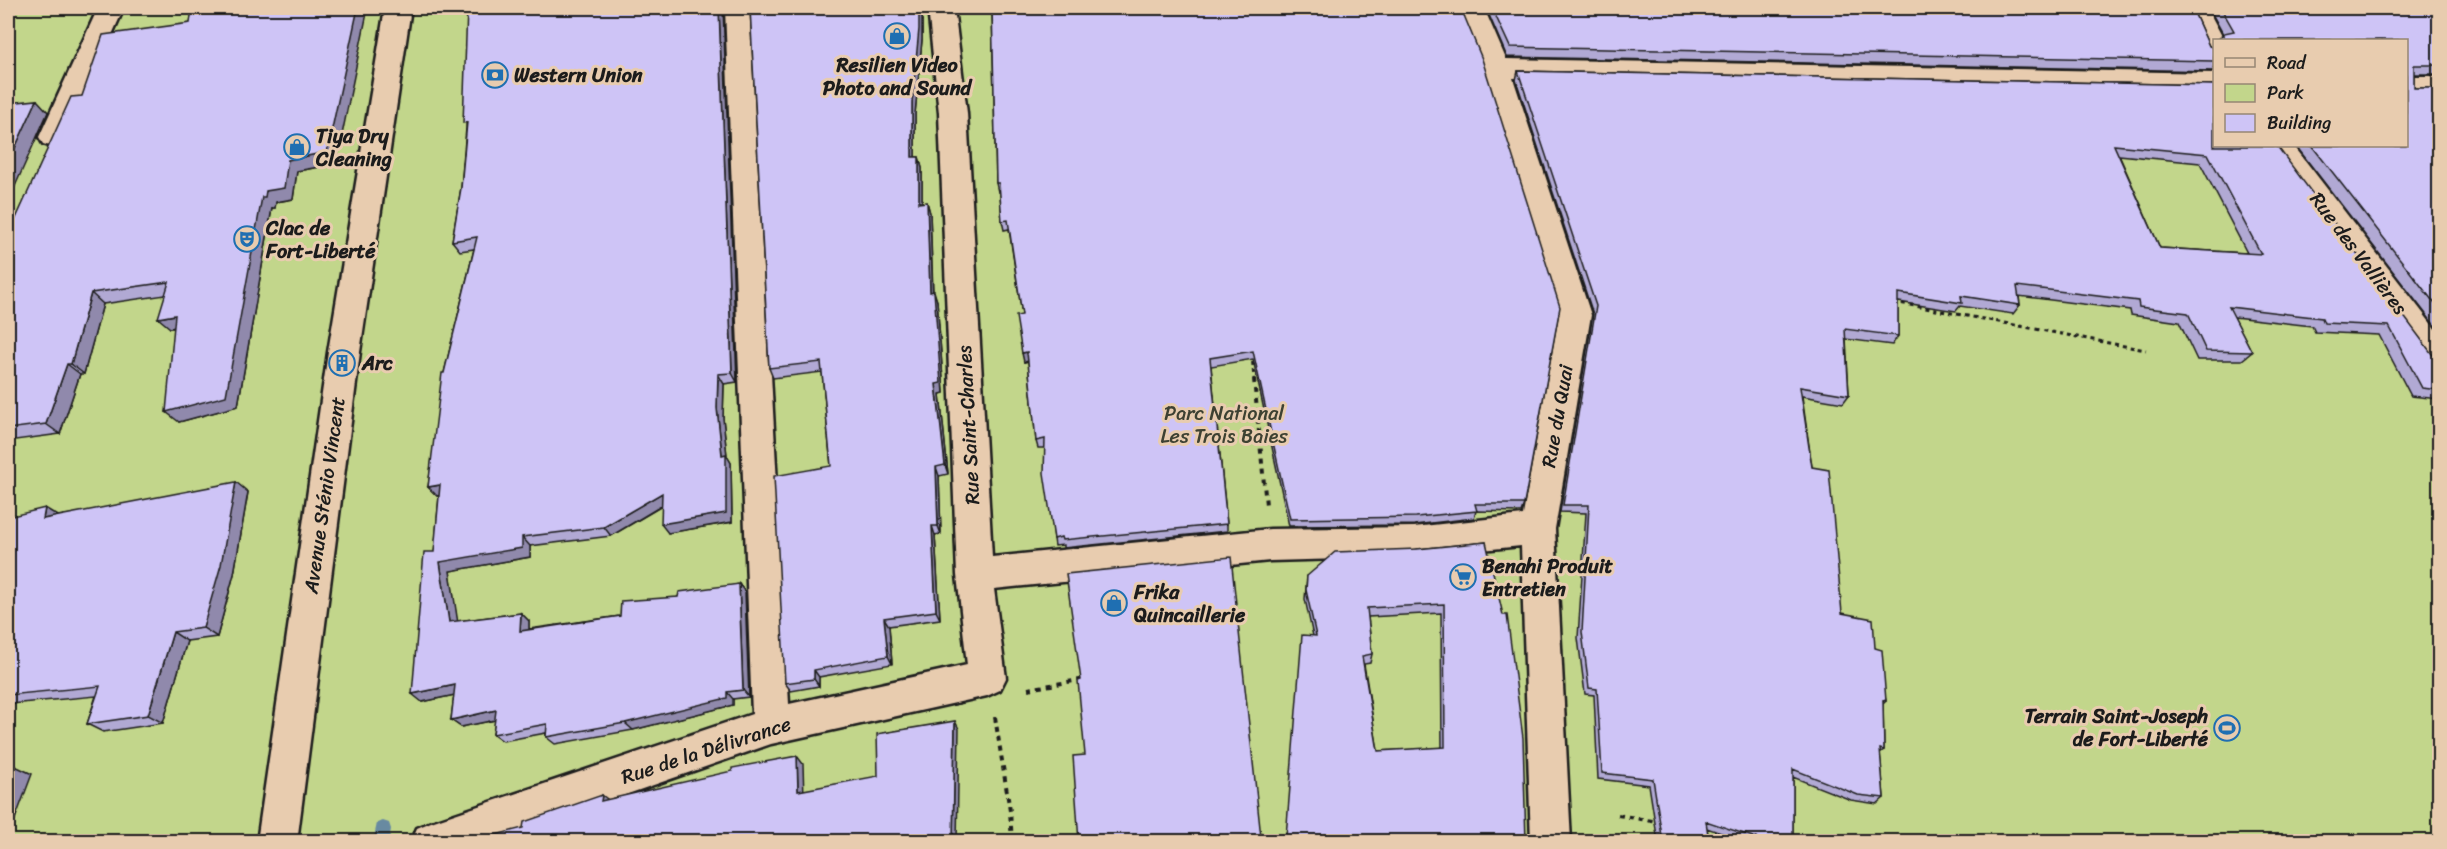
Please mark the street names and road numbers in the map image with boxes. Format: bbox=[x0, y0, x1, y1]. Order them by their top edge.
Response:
street label: Rue des Vallières bbox=[2300, 184, 2417, 323]
street label: Rue Saint-Charles bbox=[947, 344, 990, 506]
street label: Rue du Quai bbox=[1531, 361, 1584, 470]
street label: Avenue Sténio Vincent bbox=[293, 394, 356, 597]
street label: Rue de la Délivrance bbox=[617, 707, 796, 794]

